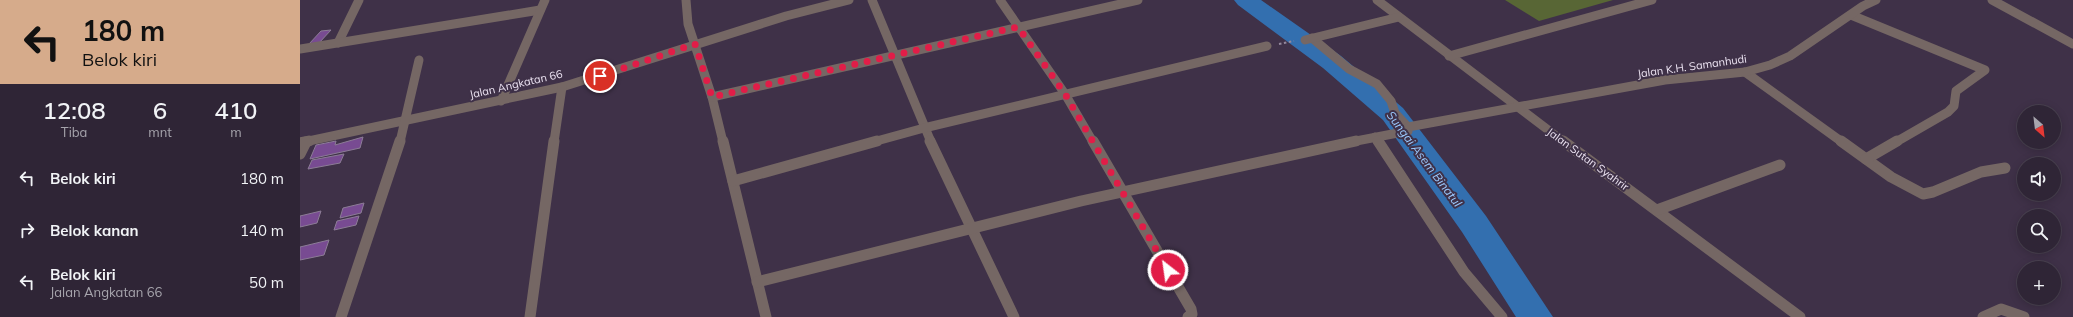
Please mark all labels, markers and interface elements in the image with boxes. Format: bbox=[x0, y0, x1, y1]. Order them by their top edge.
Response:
text: 180 m bbox=[82, 13, 165, 48]
icon: left bbox=[16, 16, 68, 68]
text: Belok kiri bbox=[82, 48, 157, 71]
street label: Jalan K.H. Samanhudi bbox=[1636, 51, 1748, 81]
pin bbox=[583, 59, 617, 93]
icon: arrive bbox=[589, 65, 611, 87]
street label: Jalan Angkatan 66 bbox=[468, 66, 564, 102]
text: 12:08 bbox=[42, 95, 106, 125]
text: 6 bbox=[153, 95, 167, 125]
text: 410 bbox=[214, 95, 258, 125]
north arrow bbox=[2017, 105, 2061, 149]
map controls bbox=[2017, 105, 2061, 305]
water label: Sungai Asem Binatul bbox=[1384, 108, 1465, 210]
text: Tiba bbox=[61, 124, 87, 140]
text: mnt bbox=[148, 124, 172, 140]
text: m bbox=[230, 124, 242, 140]
street label: Jalan Sutan Syahrir bbox=[1544, 125, 1632, 193]
button: sound bbox=[2017, 157, 2061, 201]
icon: left bbox=[16, 167, 38, 189]
text: Belok kiri bbox=[50, 169, 116, 188]
text: 180 m bbox=[240, 169, 284, 188]
button: search bbox=[2017, 209, 2061, 253]
icon: right bbox=[16, 219, 38, 241]
text: Belok kanan bbox=[50, 221, 139, 240]
text: 140 m bbox=[240, 221, 284, 240]
position arrow bbox=[1147, 249, 1189, 291]
button: + bbox=[2017, 261, 2061, 305]
text: Belok kiri bbox=[50, 265, 116, 284]
icon: left bbox=[16, 271, 38, 293]
text: 50 m bbox=[249, 273, 284, 292]
text: Jalan Angkatan 66 bbox=[50, 284, 162, 300]

